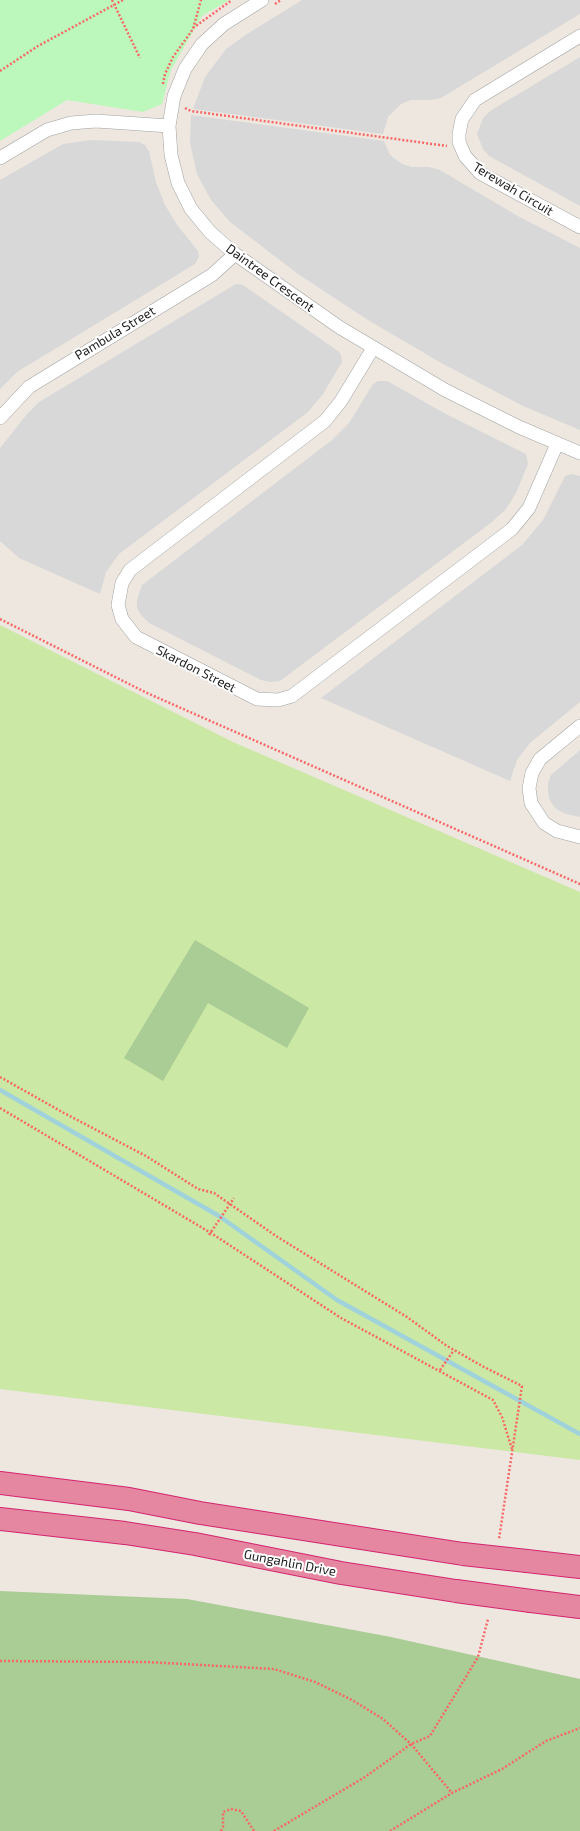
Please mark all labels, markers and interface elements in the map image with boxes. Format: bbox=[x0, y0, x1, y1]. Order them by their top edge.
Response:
street label: Terewah Circuit bbox=[470, 159, 556, 219]
street label: Daintree Crescent bbox=[223, 241, 317, 315]
street label: Pambula Street bbox=[72, 303, 158, 363]
street label: Skardon Street bbox=[153, 642, 239, 696]
street label: Gungahlin Drive bbox=[243, 1546, 337, 1580]

